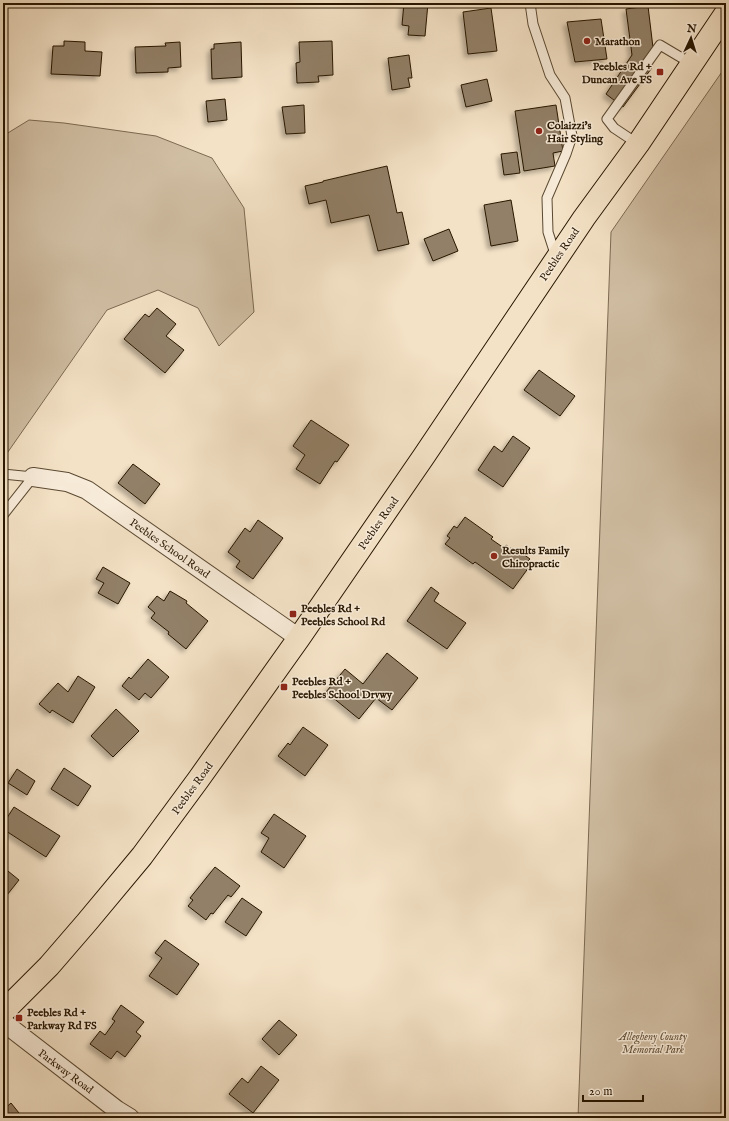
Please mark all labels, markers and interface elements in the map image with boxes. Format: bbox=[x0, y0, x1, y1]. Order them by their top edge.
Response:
north arrow bbox=[671, 18, 711, 58]
text: N bbox=[685, 22, 697, 36]
place label: Marathon bbox=[595, 35, 640, 49]
marker: Marathon bbox=[582, 36, 592, 46]
place label: Peebles Rd + Duncan Ave FS bbox=[582, 60, 652, 87]
marker: Peebles Rd + Duncan Ave FS bbox=[655, 67, 665, 77]
place label: Colaizzi's Hair Styling bbox=[547, 119, 604, 146]
marker: Colaizzi's Hair Styling bbox=[534, 126, 544, 136]
street label: Peebles Road bbox=[537, 225, 583, 284]
street label: Peebles Road bbox=[356, 494, 402, 553]
street label: Peebles School Road bbox=[127, 516, 212, 582]
place label: Results Family Chiropractic bbox=[502, 544, 570, 571]
marker: Results Family Chiropractic bbox=[489, 551, 499, 561]
place label: Peebles Rd + Peebles School Rd bbox=[301, 602, 386, 629]
marker: Peebles Rd + Peebles School Rd bbox=[288, 609, 298, 619]
place label: Peebles Rd + Peebles School Drvwy bbox=[292, 675, 393, 702]
marker: Peebles Rd + Peebles School Drvwy bbox=[279, 682, 289, 692]
street label: Peebles Road bbox=[169, 760, 217, 817]
place label: Peebles Rd + Parkway Rd FS bbox=[27, 1006, 97, 1033]
marker: Peebles Rd + Parkway Rd FS bbox=[14, 1013, 24, 1023]
park label: Allegheny County Memorial Park bbox=[618, 1030, 688, 1057]
street label: Parkway Road bbox=[35, 1047, 96, 1097]
scale bar bbox=[583, 1077, 643, 1103]
text: 20 m bbox=[589, 1084, 612, 1099]

